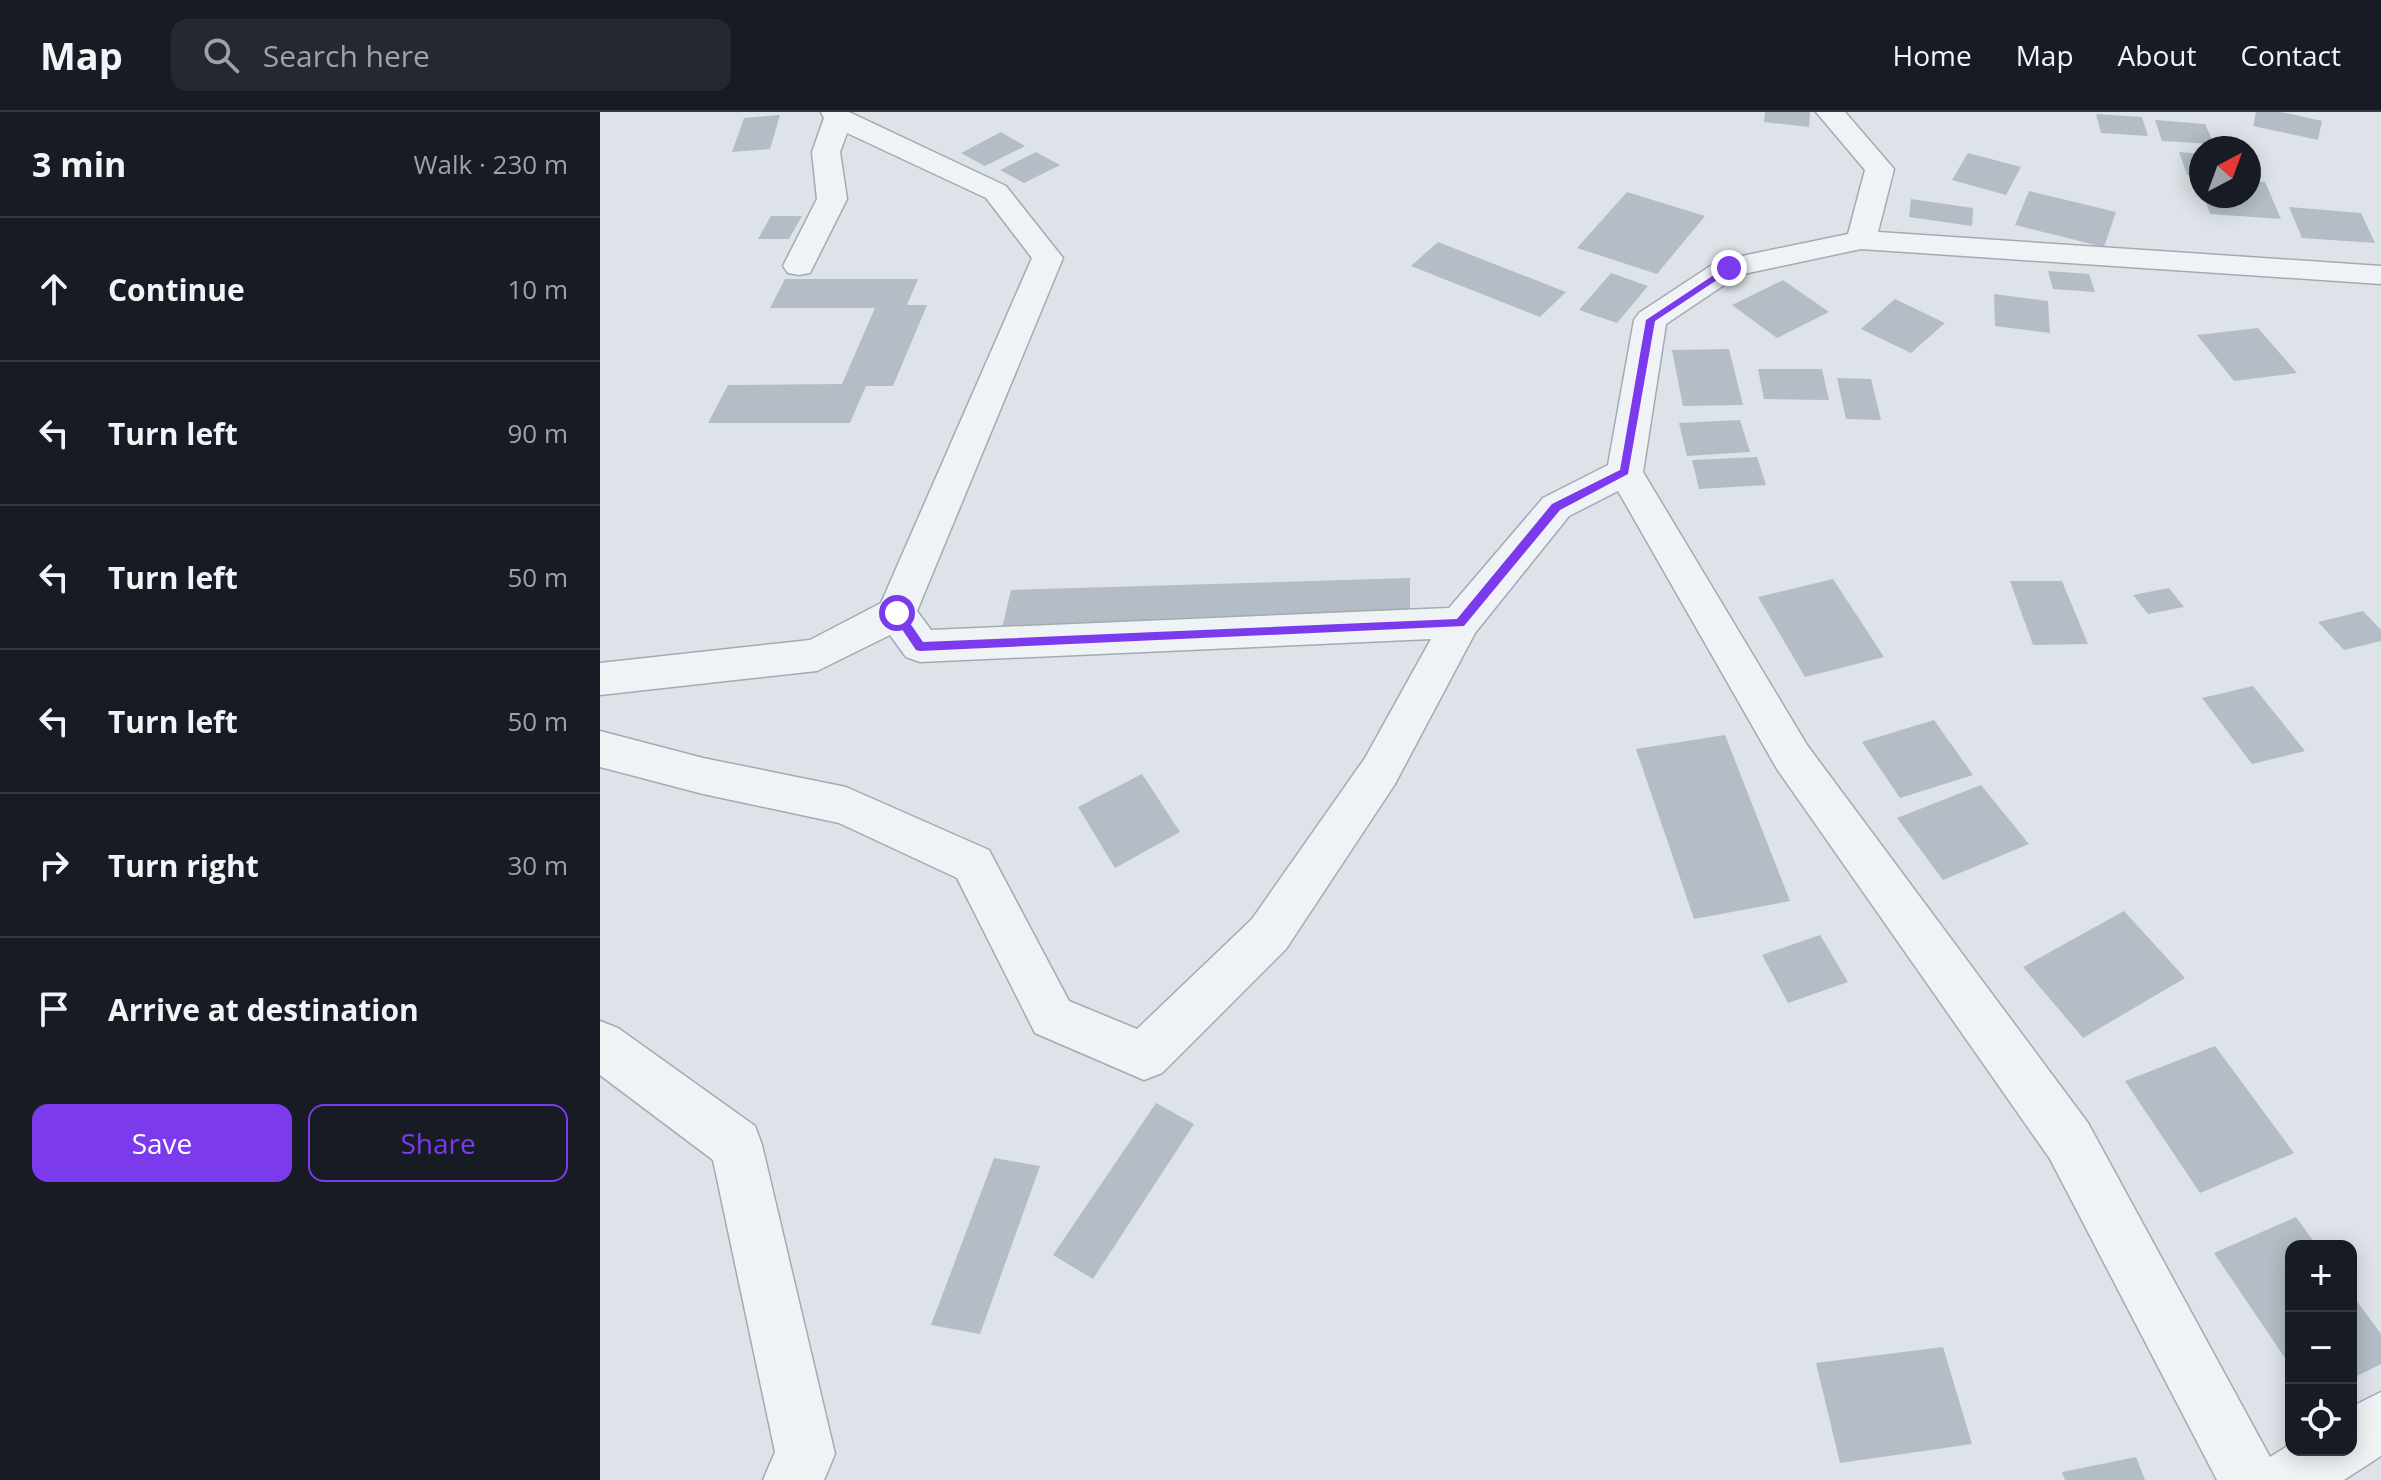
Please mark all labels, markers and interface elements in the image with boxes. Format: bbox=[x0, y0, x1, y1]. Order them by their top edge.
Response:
search box bbox=[171, 19, 731, 91]
text: Map bbox=[40, 29, 123, 81]
icon: search bbox=[199, 33, 243, 77]
text: Search here bbox=[263, 35, 430, 76]
text: Home bbox=[1893, 36, 1972, 74]
text: Map bbox=[2016, 36, 2074, 74]
text: About bbox=[2118, 36, 2196, 74]
text: Contact bbox=[2240, 36, 2341, 74]
north arrow bbox=[2189, 136, 2261, 208]
text: 3 min bbox=[32, 141, 126, 187]
text: Walk · 230 m bbox=[414, 146, 568, 182]
route end bbox=[1711, 250, 1747, 286]
icon: ahead bbox=[32, 267, 76, 311]
text: Continue bbox=[108, 269, 245, 310]
text: 10 m bbox=[507, 271, 568, 307]
icon: left bbox=[32, 411, 76, 455]
text: Turn left bbox=[108, 413, 238, 454]
text: 90 m bbox=[507, 415, 568, 451]
icon: left bbox=[32, 555, 76, 599]
text: Turn left bbox=[108, 557, 238, 598]
text: 50 m bbox=[507, 559, 568, 595]
route start bbox=[879, 595, 915, 631]
icon: left bbox=[32, 699, 76, 743]
text: Turn left bbox=[108, 701, 238, 742]
text: 50 m bbox=[507, 703, 568, 739]
icon: right bbox=[32, 843, 76, 887]
text: Turn right bbox=[108, 845, 259, 886]
text: 30 m bbox=[507, 847, 568, 883]
icon: arrive bbox=[32, 987, 76, 1031]
text: Arrive at destination bbox=[108, 989, 419, 1030]
button: Save bbox=[32, 1104, 292, 1182]
button: Share bbox=[308, 1104, 568, 1182]
map controls bbox=[2285, 1240, 2357, 1456]
button: + bbox=[2285, 1240, 2357, 1312]
button: − bbox=[2285, 1312, 2357, 1384]
button: locate bbox=[2285, 1384, 2357, 1456]

